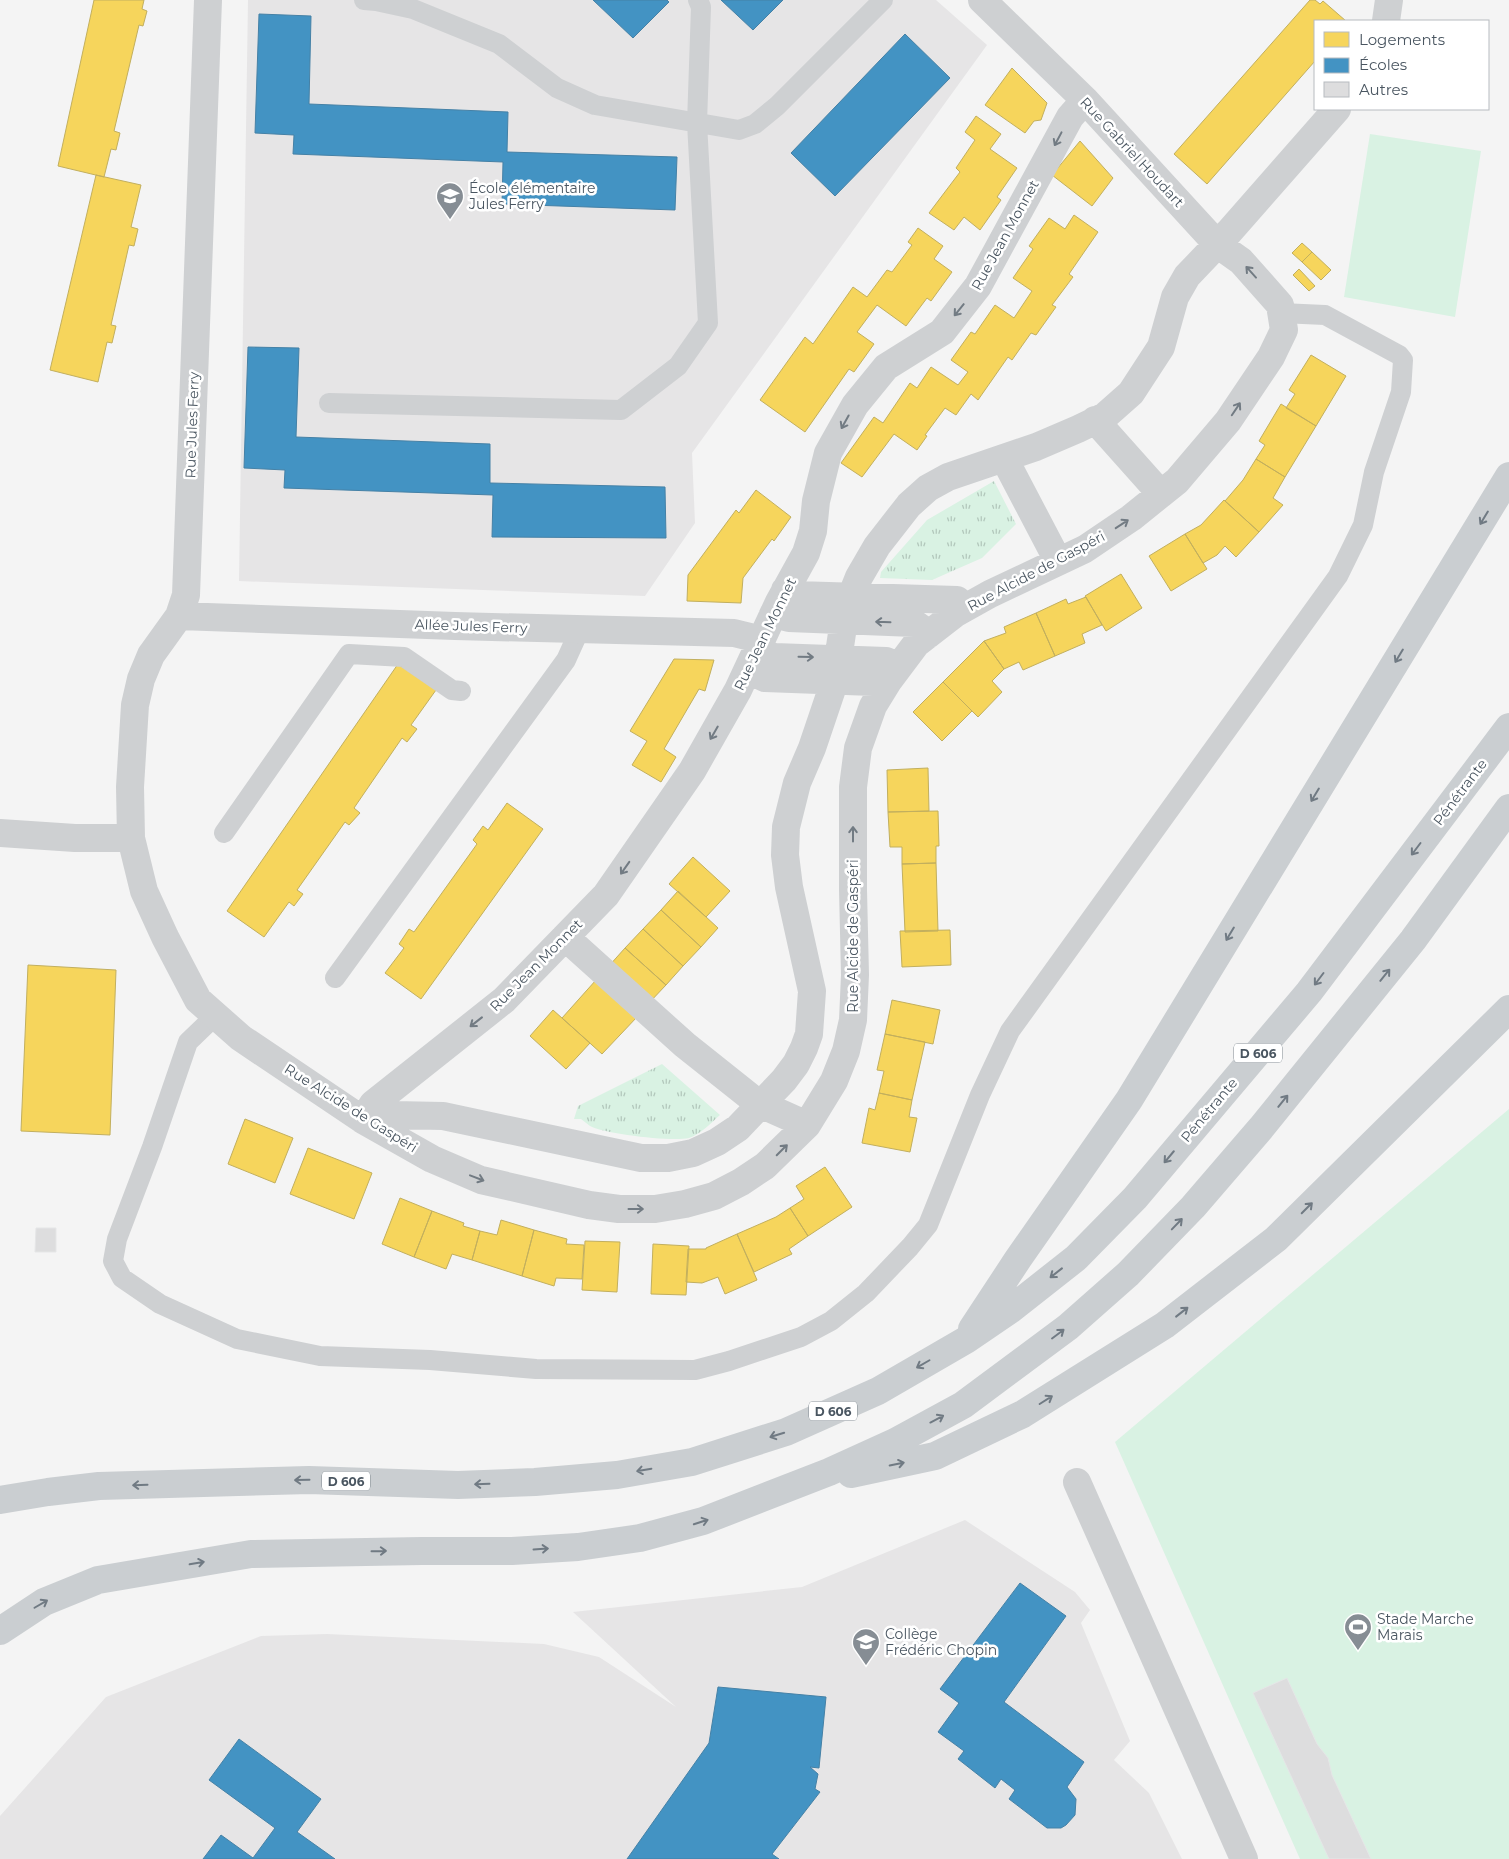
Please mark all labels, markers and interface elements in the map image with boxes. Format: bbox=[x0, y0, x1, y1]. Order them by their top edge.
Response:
legend bbox=[1314, 20, 1489, 110]
text: Logements bbox=[1359, 30, 1445, 49]
text: Écoles bbox=[1359, 55, 1407, 74]
text: Autres bbox=[1359, 80, 1408, 99]
street label: Rue Gabriel Houdart bbox=[1076, 93, 1188, 211]
one-way arrow bbox=[1052, 132, 1062, 146]
street label: Rue Jean Monnet bbox=[967, 176, 1043, 293]
place label: École élémentaire Jules Ferry bbox=[468, 179, 595, 213]
school or university icon: École élémentaire Jules Ferry bbox=[435, 181, 465, 220]
one-way arrow bbox=[1245, 266, 1256, 279]
one-way arrow bbox=[954, 303, 965, 316]
street label: Rue Jules Ferry bbox=[181, 371, 203, 479]
one-way arrow bbox=[1231, 403, 1241, 417]
one-way arrow bbox=[840, 415, 850, 429]
one-way arrow bbox=[1478, 510, 1488, 524]
one-way arrow bbox=[1115, 519, 1129, 529]
street label: Rue Alcide de Gaspéri bbox=[964, 527, 1108, 615]
street label: Rue Jean Monnet bbox=[730, 574, 800, 693]
street label: Allée Jules Ferry bbox=[414, 615, 528, 637]
one-way arrow bbox=[876, 617, 892, 627]
one-way arrow bbox=[1394, 649, 1404, 663]
one-way arrow bbox=[797, 652, 813, 662]
one-way arrow bbox=[709, 725, 719, 740]
street label: Pénétrante bbox=[1429, 755, 1491, 829]
one-way arrow bbox=[1309, 788, 1319, 802]
one-way arrow bbox=[848, 826, 858, 842]
one-way arrow bbox=[1411, 842, 1422, 855]
street label: Rue Alcide de Gaspéri bbox=[844, 859, 862, 1013]
one-way arrow bbox=[620, 861, 630, 875]
street label: Rue Jean Monnet bbox=[486, 915, 586, 1015]
one-way arrow bbox=[1225, 927, 1236, 941]
one-way arrow bbox=[1380, 968, 1391, 981]
one-way arrow bbox=[1313, 972, 1324, 985]
one-way arrow bbox=[469, 1016, 482, 1027]
road number: D 606 bbox=[1234, 1044, 1282, 1062]
street label: Rue Alcide de Gaspéri bbox=[281, 1060, 421, 1156]
street label: Pénétrante bbox=[1177, 1074, 1241, 1146]
one-way arrow bbox=[1278, 1095, 1289, 1108]
one-way arrow bbox=[776, 1144, 788, 1156]
one-way arrow bbox=[1164, 1151, 1175, 1164]
one-way arrow bbox=[469, 1174, 484, 1183]
one-way arrow bbox=[1301, 1202, 1313, 1215]
one-way arrow bbox=[627, 1204, 643, 1214]
one-way arrow bbox=[1171, 1217, 1183, 1230]
one-way arrow bbox=[1050, 1268, 1063, 1279]
one-way arrow bbox=[1175, 1306, 1188, 1317]
one-way arrow bbox=[1051, 1329, 1064, 1340]
one-way arrow bbox=[917, 1360, 931, 1370]
one-way arrow bbox=[1038, 1395, 1052, 1405]
road number: D 606 bbox=[809, 1402, 857, 1420]
one-way arrow bbox=[930, 1414, 945, 1424]
one-way arrow bbox=[770, 1430, 786, 1440]
one-way arrow bbox=[889, 1459, 905, 1469]
one-way arrow bbox=[636, 1466, 652, 1476]
road number: D 606 bbox=[322, 1472, 370, 1490]
one-way arrow bbox=[294, 1475, 310, 1485]
one-way arrow bbox=[474, 1479, 490, 1489]
one-way arrow bbox=[132, 1480, 148, 1490]
one-way arrow bbox=[692, 1516, 708, 1526]
one-way arrow bbox=[533, 1545, 549, 1554]
one-way arrow bbox=[370, 1546, 386, 1556]
one-way arrow bbox=[188, 1558, 204, 1568]
one-way arrow bbox=[33, 1599, 47, 1609]
place label: Stade Marche Marais bbox=[1377, 1610, 1474, 1644]
sports icon: Stade Marche Marais bbox=[1343, 1612, 1373, 1651]
place label: Collège Frédéric Chopin bbox=[885, 1625, 997, 1659]
school or university icon: Collège Frédéric Chopin bbox=[851, 1627, 881, 1666]

